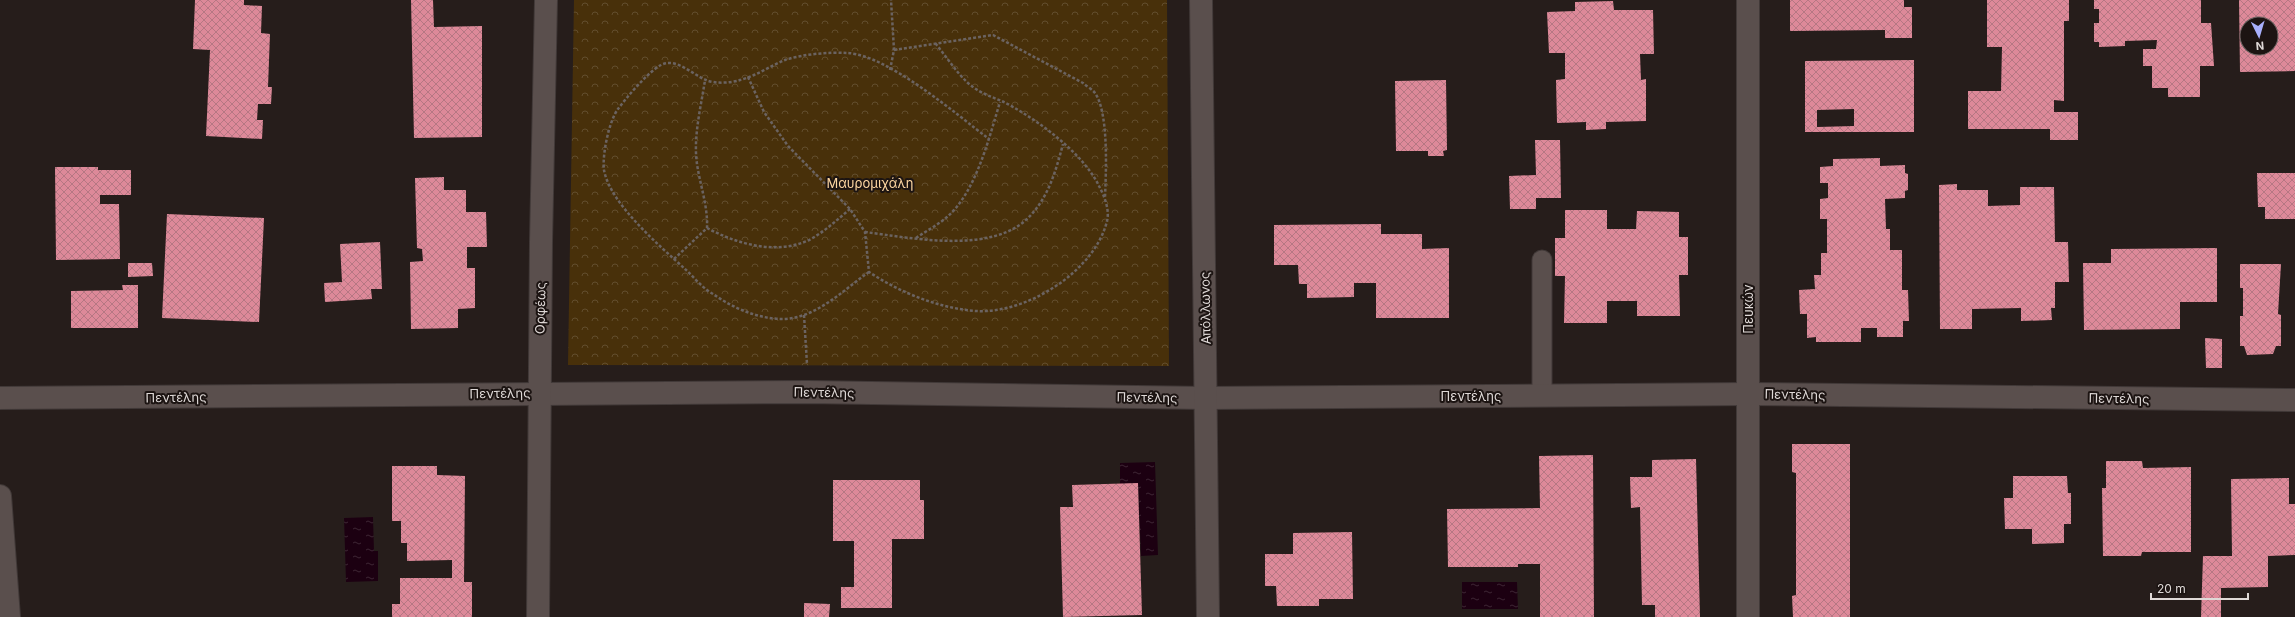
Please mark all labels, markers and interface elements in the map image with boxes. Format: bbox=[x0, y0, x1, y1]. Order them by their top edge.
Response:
north arrow bbox=[2239, 16, 2279, 56]
text: N bbox=[2255, 39, 2265, 53]
park label: Μαυρομιχάλη bbox=[826, 175, 914, 191]
street label: Απόλλωνος bbox=[1196, 271, 1214, 345]
street label: Ορφέως bbox=[532, 282, 548, 334]
street label: Πευκών bbox=[1740, 284, 1756, 334]
street label: Πεντέλης bbox=[793, 383, 855, 401]
street label: Πεντέλης bbox=[469, 384, 531, 402]
street label: Πεντέλης bbox=[1764, 385, 1826, 403]
street label: Πεντέλης bbox=[145, 388, 207, 406]
street label: Πεντέλης bbox=[1116, 388, 1178, 406]
street label: Πεντέλης bbox=[1441, 388, 1501, 404]
street label: Πεντέλης bbox=[2088, 389, 2150, 407]
scale bar bbox=[2151, 575, 2248, 601]
text: 20 m bbox=[2157, 581, 2186, 596]

